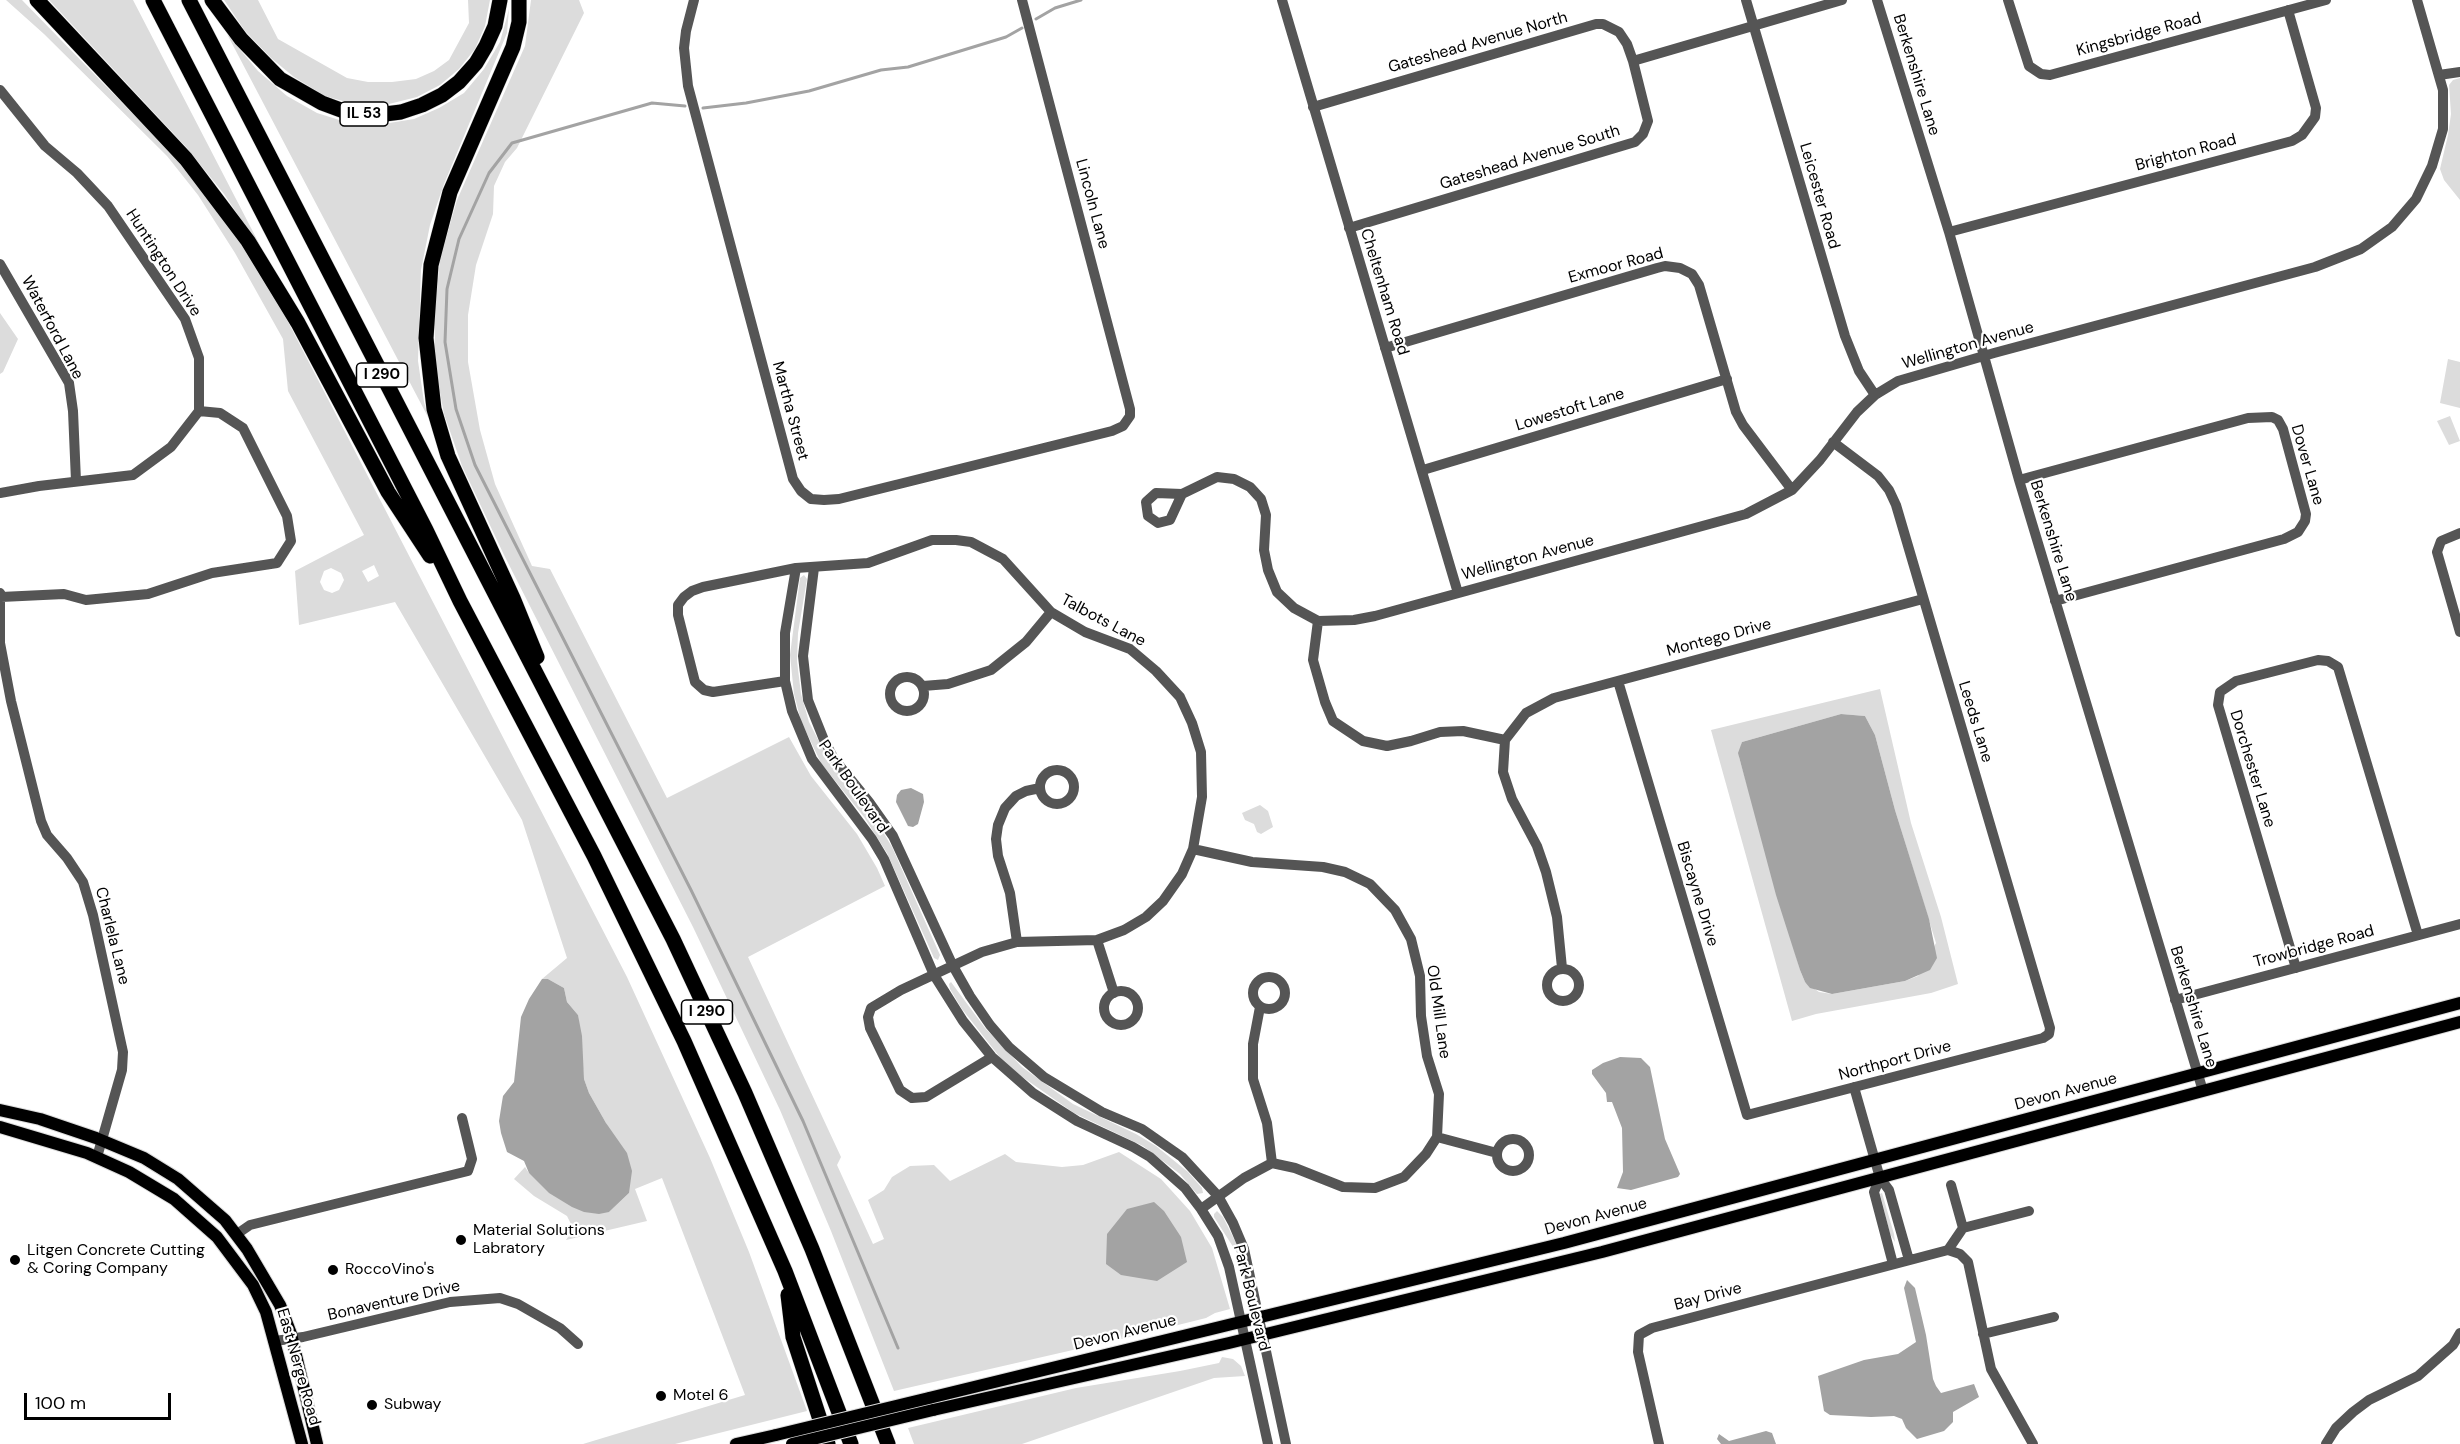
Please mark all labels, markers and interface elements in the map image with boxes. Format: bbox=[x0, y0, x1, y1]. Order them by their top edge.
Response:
street label: Gateshead Avenue North bbox=[1386, 8, 1570, 78]
street label: Kingsbridge Road bbox=[2075, 9, 2203, 61]
street label: Berkenshire Lane bbox=[1888, 12, 1944, 138]
road number: IL 53 bbox=[340, 102, 388, 126]
street label: Gateshead Avenue South bbox=[1438, 121, 1622, 195]
street label: Brighton Road bbox=[2133, 130, 2239, 176]
street label: Leicester Road bbox=[1795, 141, 1843, 251]
street label: Lincoln Lane bbox=[1071, 157, 1113, 251]
street label: Huntington Drive bbox=[121, 206, 205, 320]
street label: Cheltenham Road bbox=[1356, 226, 1412, 358]
street label: Exmoor Road bbox=[1566, 244, 1666, 288]
street label: Waterford Lane bbox=[17, 273, 87, 383]
street label: Wellington Avenue bbox=[1900, 318, 2036, 374]
street label: Martha Street bbox=[768, 359, 812, 463]
road number: I 290 bbox=[356, 363, 407, 387]
street label: Lowestoft Lane bbox=[1513, 384, 1627, 436]
street label: Dover Lane bbox=[2286, 423, 2328, 507]
street label: Berkenshire Lane bbox=[2025, 478, 2081, 604]
street label: Wellington Avenue bbox=[1460, 531, 1596, 585]
street label: Talbots Lane bbox=[1057, 591, 1149, 651]
street label: Montego Drive bbox=[1665, 615, 1773, 661]
street label: Leeds Lane bbox=[1954, 679, 1996, 765]
street label: Dorchester Lane bbox=[2225, 708, 2279, 830]
street label: Park Boulevard bbox=[814, 737, 892, 837]
street label: Biscayne Drive bbox=[1672, 839, 1722, 949]
street label: Charlela Lane bbox=[91, 885, 133, 987]
street label: Trowbridge Road bbox=[2252, 922, 2376, 972]
street label: Berkenshire Lane bbox=[2165, 944, 2221, 1070]
street label: Old Mill Lane bbox=[1422, 964, 1454, 1060]
road number: I 290 bbox=[682, 1000, 732, 1024]
street label: Northport Drive bbox=[1837, 1037, 1953, 1085]
street label: Devon Avenue bbox=[2013, 1069, 2119, 1115]
street label: Devon Avenue bbox=[1543, 1194, 1649, 1240]
place label: Material Solutions Labratory bbox=[473, 1221, 605, 1259]
marker: Material Solutions Labratory bbox=[454, 1233, 468, 1247]
place label: Litgen Concrete Cutting & Coring Company bbox=[27, 1241, 205, 1279]
street label: Park Boulevard bbox=[1229, 1243, 1273, 1353]
marker: Litgen Concrete Cutting & Coring Company bbox=[8, 1253, 22, 1267]
place label: RoccoVino's bbox=[345, 1260, 434, 1280]
marker: RoccoVino's bbox=[326, 1263, 340, 1277]
street label: Bonaventure Drive bbox=[326, 1276, 462, 1326]
street label: Bay Drive bbox=[1672, 1279, 1744, 1315]
street label: East Nerge Road bbox=[272, 1306, 324, 1428]
street label: Devon Avenue bbox=[1072, 1311, 1178, 1355]
scale bar bbox=[27, 1381, 174, 1419]
place label: Motel 6 bbox=[673, 1386, 729, 1406]
marker: Motel 6 bbox=[654, 1389, 668, 1403]
text: 100 m bbox=[35, 1391, 86, 1415]
place label: Subway bbox=[384, 1395, 441, 1415]
marker: Subway bbox=[365, 1398, 379, 1412]

